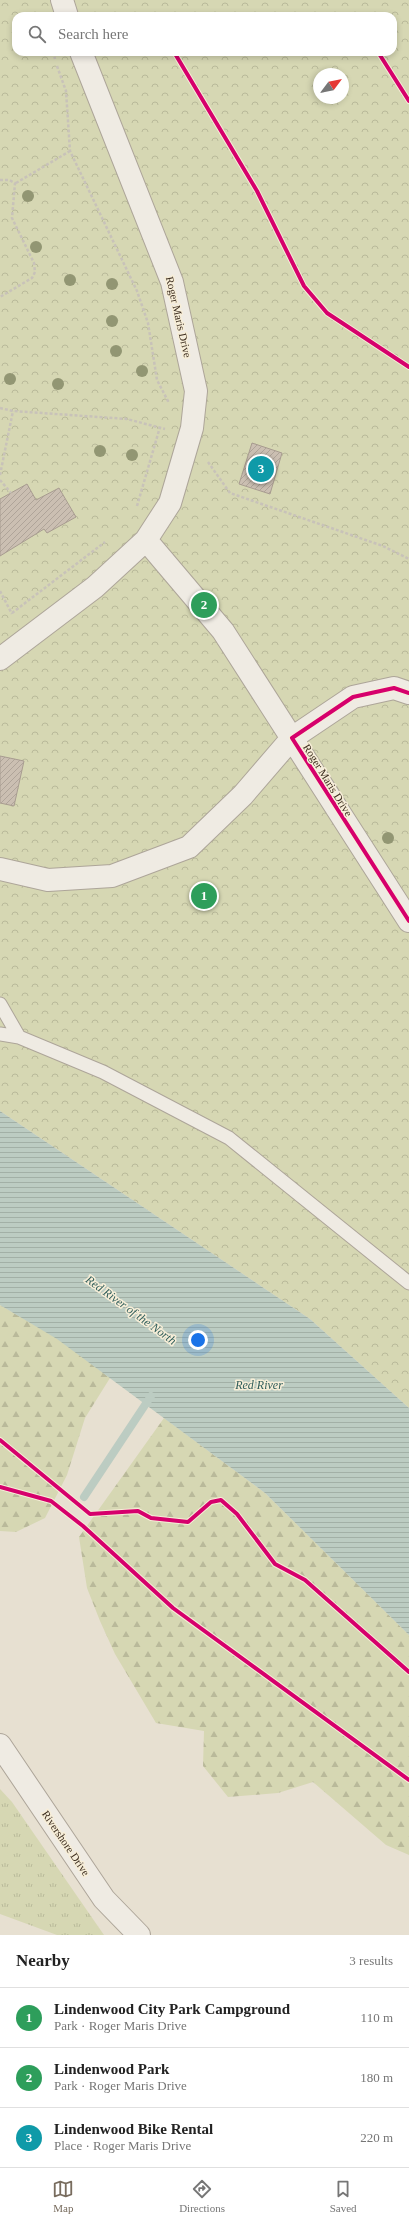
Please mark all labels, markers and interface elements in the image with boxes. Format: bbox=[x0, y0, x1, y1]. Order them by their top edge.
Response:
search box bbox=[12, 12, 397, 56]
icon: search bbox=[26, 23, 48, 45]
text: Search here bbox=[58, 26, 128, 42]
north arrow bbox=[313, 68, 349, 104]
street label: Roger Maris Drive bbox=[164, 275, 194, 359]
pin: 3 bbox=[248, 454, 274, 484]
pin: 2 bbox=[191, 590, 217, 620]
street label: Roger Maris Drive bbox=[301, 742, 355, 819]
pin: 1 bbox=[191, 881, 217, 911]
water label: Red River of the North bbox=[82, 1272, 179, 1348]
your location bbox=[188, 1330, 208, 1350]
water label: Red River bbox=[234, 1378, 283, 1392]
street label: Rivershore Drive bbox=[40, 1808, 92, 1878]
text: Nearby bbox=[16, 1951, 70, 1970]
text: 3 results bbox=[349, 1953, 393, 1968]
text: Lindenwood City Park Campground bbox=[54, 2001, 290, 2017]
text: 1 bbox=[26, 2010, 32, 2025]
text: 110 m bbox=[361, 2010, 393, 2025]
text: Park · Roger Maris Drive bbox=[54, 2018, 187, 2033]
text: Lindenwood Park bbox=[54, 2061, 169, 2077]
text: 2 bbox=[26, 2070, 32, 2085]
text: 180 m bbox=[360, 2070, 393, 2085]
text: Park · Roger Maris Drive bbox=[54, 2078, 187, 2093]
text: Lindenwood Bike Rental bbox=[54, 2121, 213, 2137]
text: 3 bbox=[26, 2130, 32, 2145]
text: 220 m bbox=[360, 2130, 393, 2145]
text: Place · Roger Maris Drive bbox=[54, 2138, 191, 2153]
tab: Map bbox=[52, 2178, 74, 2214]
tab: Directions bbox=[179, 2178, 225, 2214]
tab: Saved bbox=[330, 2178, 357, 2214]

